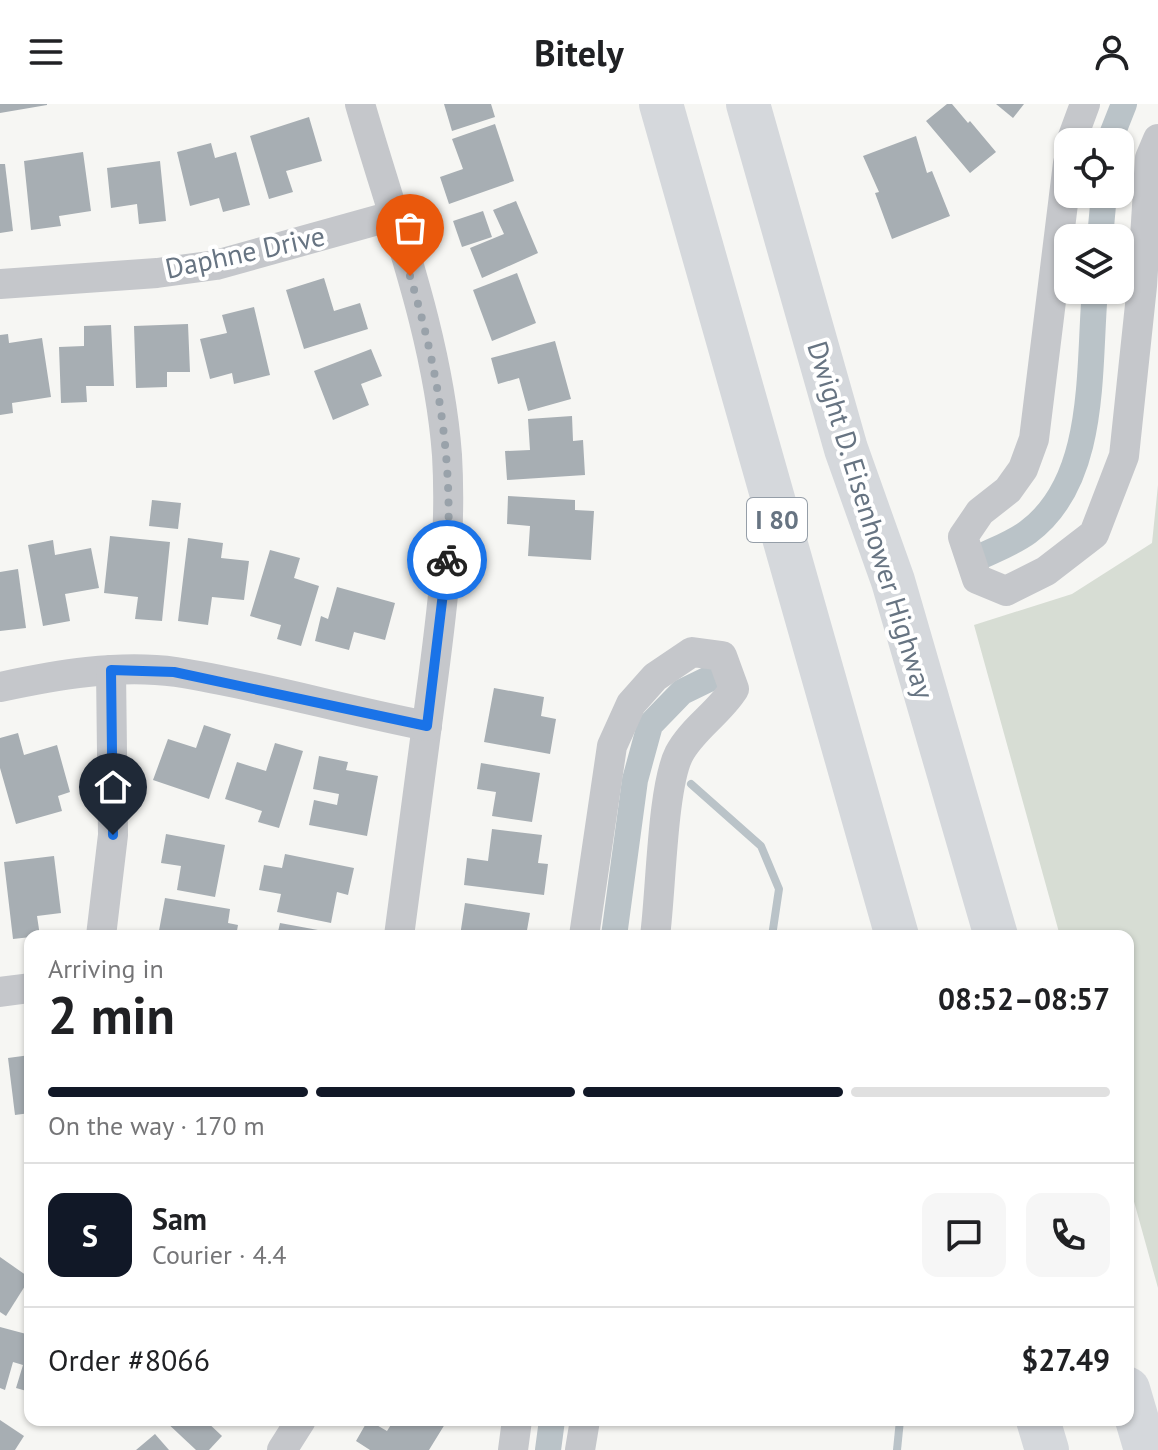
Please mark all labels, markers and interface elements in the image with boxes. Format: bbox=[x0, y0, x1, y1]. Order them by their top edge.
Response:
text: Bitely bbox=[534, 29, 624, 76]
icon: menu bbox=[24, 30, 68, 74]
icon: person bbox=[1090, 30, 1134, 74]
map controls bbox=[1054, 128, 1134, 304]
button: locate bbox=[1054, 128, 1134, 208]
pin bbox=[376, 194, 444, 276]
icon: bag bbox=[388, 206, 432, 250]
street label: Daphne Drive bbox=[162, 217, 328, 286]
button: layers bbox=[1054, 224, 1134, 304]
street label: Dwight D. Eisenhower Highway bbox=[799, 337, 944, 703]
road number: I 80 bbox=[747, 498, 807, 542]
courier bbox=[407, 520, 487, 600]
icon: bike bbox=[425, 538, 469, 582]
pin bbox=[79, 753, 147, 835]
icon: home bbox=[91, 765, 135, 809]
text: Arriving in bbox=[48, 952, 164, 985]
text: 08:52–08:57 bbox=[938, 979, 1110, 1018]
text: 2 min bbox=[48, 981, 175, 1048]
text: On the way · 170 m bbox=[48, 1109, 265, 1142]
button: chat bbox=[922, 1193, 1006, 1277]
button: phone bbox=[1026, 1193, 1110, 1277]
text: Sam bbox=[152, 1199, 207, 1238]
text: S bbox=[82, 1216, 98, 1255]
text: Courier · 4.4 bbox=[152, 1238, 286, 1271]
text: Order #8066 bbox=[48, 1340, 210, 1379]
text: $27.49 bbox=[1021, 1340, 1110, 1379]

